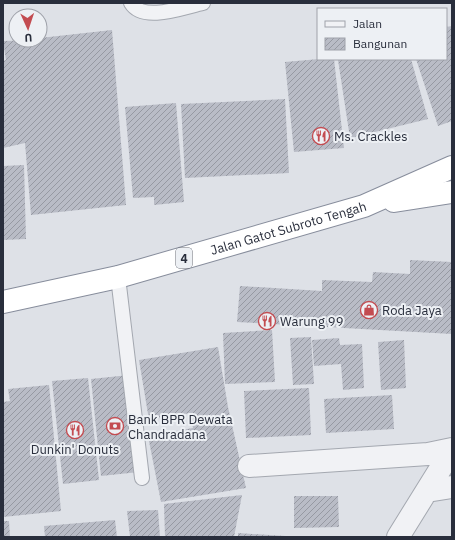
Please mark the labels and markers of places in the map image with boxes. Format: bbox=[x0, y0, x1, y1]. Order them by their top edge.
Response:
restaurant icon: Ms. Crackles bbox=[311, 126, 331, 146]
place label: Ms. Crackles bbox=[334, 128, 408, 145]
shop icon: Roda Jaya bbox=[359, 300, 379, 320]
place label: Roda Jaya bbox=[382, 302, 442, 319]
restaurant icon: Warung 99 bbox=[257, 311, 277, 331]
place label: Warung 99 bbox=[280, 313, 343, 330]
place label: Bank BPR Dewata Chandradana bbox=[128, 411, 233, 443]
bank icon: Bank BPR Dewata Chandradana bbox=[105, 416, 125, 436]
restaurant icon: Dunkin' Donuts bbox=[65, 420, 85, 440]
place label: Dunkin' Donuts bbox=[31, 441, 119, 458]

